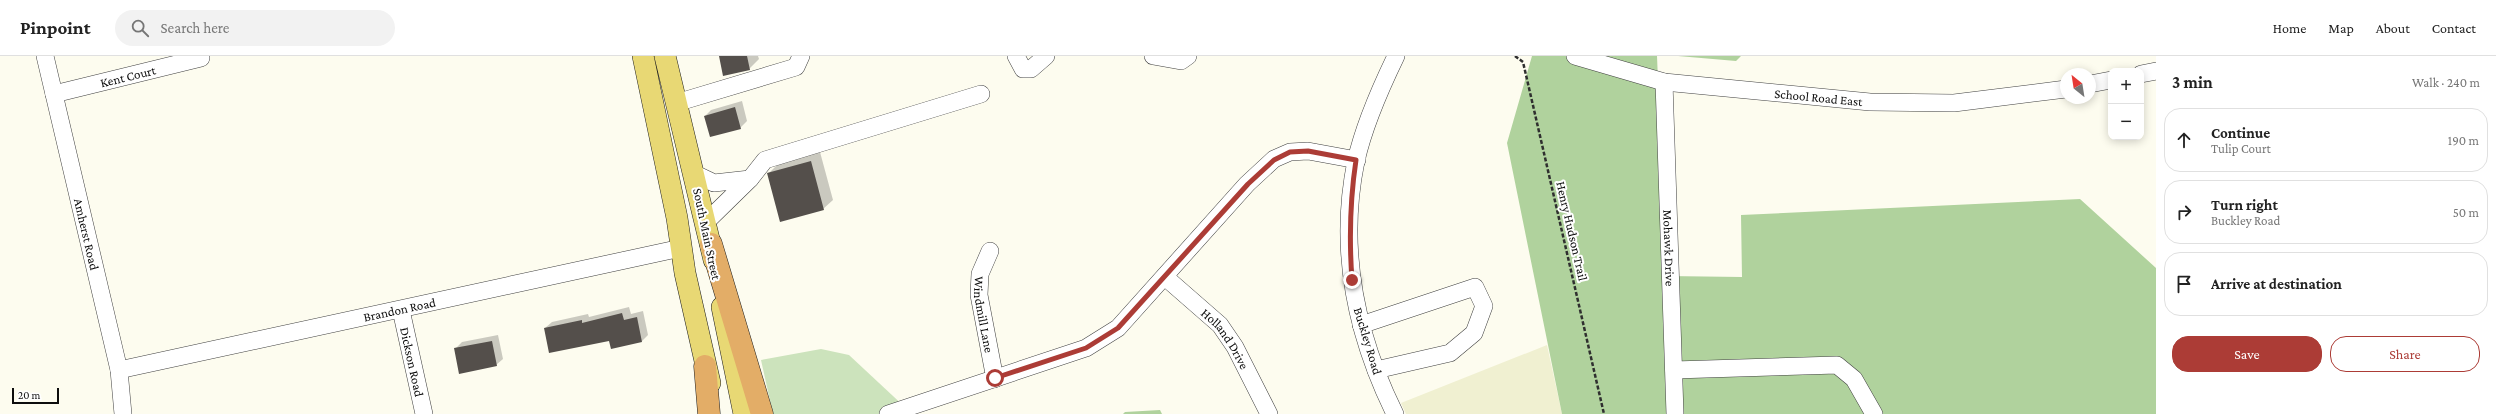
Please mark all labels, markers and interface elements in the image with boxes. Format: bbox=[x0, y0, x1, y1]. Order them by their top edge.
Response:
search box bbox=[115, 10, 395, 46]
text: Pinpoint bbox=[20, 17, 91, 38]
icon: search bbox=[129, 17, 151, 39]
text: Search here bbox=[161, 20, 229, 36]
text: Home bbox=[2273, 20, 2306, 36]
text: Map bbox=[2328, 20, 2354, 36]
text: About bbox=[2376, 20, 2410, 36]
text: Contact bbox=[2432, 20, 2476, 36]
street label: Kent Court bbox=[99, 62, 158, 90]
north arrow bbox=[2060, 68, 2096, 104]
map controls bbox=[2108, 68, 2144, 140]
button: + bbox=[2108, 68, 2144, 104]
text: 3 min bbox=[2172, 73, 2213, 92]
text: Walk · 240 m bbox=[2412, 75, 2480, 90]
street label: School Road East bbox=[1774, 85, 1864, 109]
button: − bbox=[2108, 104, 2144, 140]
text: Continue bbox=[2211, 125, 2270, 141]
icon: ahead bbox=[2173, 129, 2195, 151]
text: 190 m bbox=[2448, 133, 2479, 148]
text: Tulip Court bbox=[2211, 141, 2271, 156]
street label: Henry Hudson Trail bbox=[1553, 180, 1591, 283]
street label: South Main Street bbox=[690, 187, 724, 282]
street label: Amherst Road bbox=[71, 197, 103, 272]
text: Turn right bbox=[2211, 197, 2278, 213]
icon: right bbox=[2173, 201, 2195, 223]
text: 50 m bbox=[2453, 205, 2479, 220]
street label: Mohawk Drive bbox=[1661, 209, 1678, 287]
text: Buckley Road bbox=[2211, 213, 2280, 228]
route end bbox=[1343, 271, 1361, 289]
icon: arrive bbox=[2173, 273, 2195, 295]
street label: Windmill Lane bbox=[971, 276, 997, 354]
text: Arrive at destination bbox=[2211, 276, 2342, 292]
street label: Brandon Road bbox=[362, 294, 437, 324]
street label: Holland Drive bbox=[1198, 305, 1252, 372]
street label: Buckley Road bbox=[1351, 306, 1385, 377]
street label: Dickson Road bbox=[397, 325, 427, 398]
button: Save bbox=[2172, 336, 2322, 372]
button: Share bbox=[2330, 336, 2480, 372]
route start bbox=[986, 369, 1004, 387]
scale bar bbox=[12, 386, 59, 405]
text: 20 m bbox=[18, 389, 40, 401]

